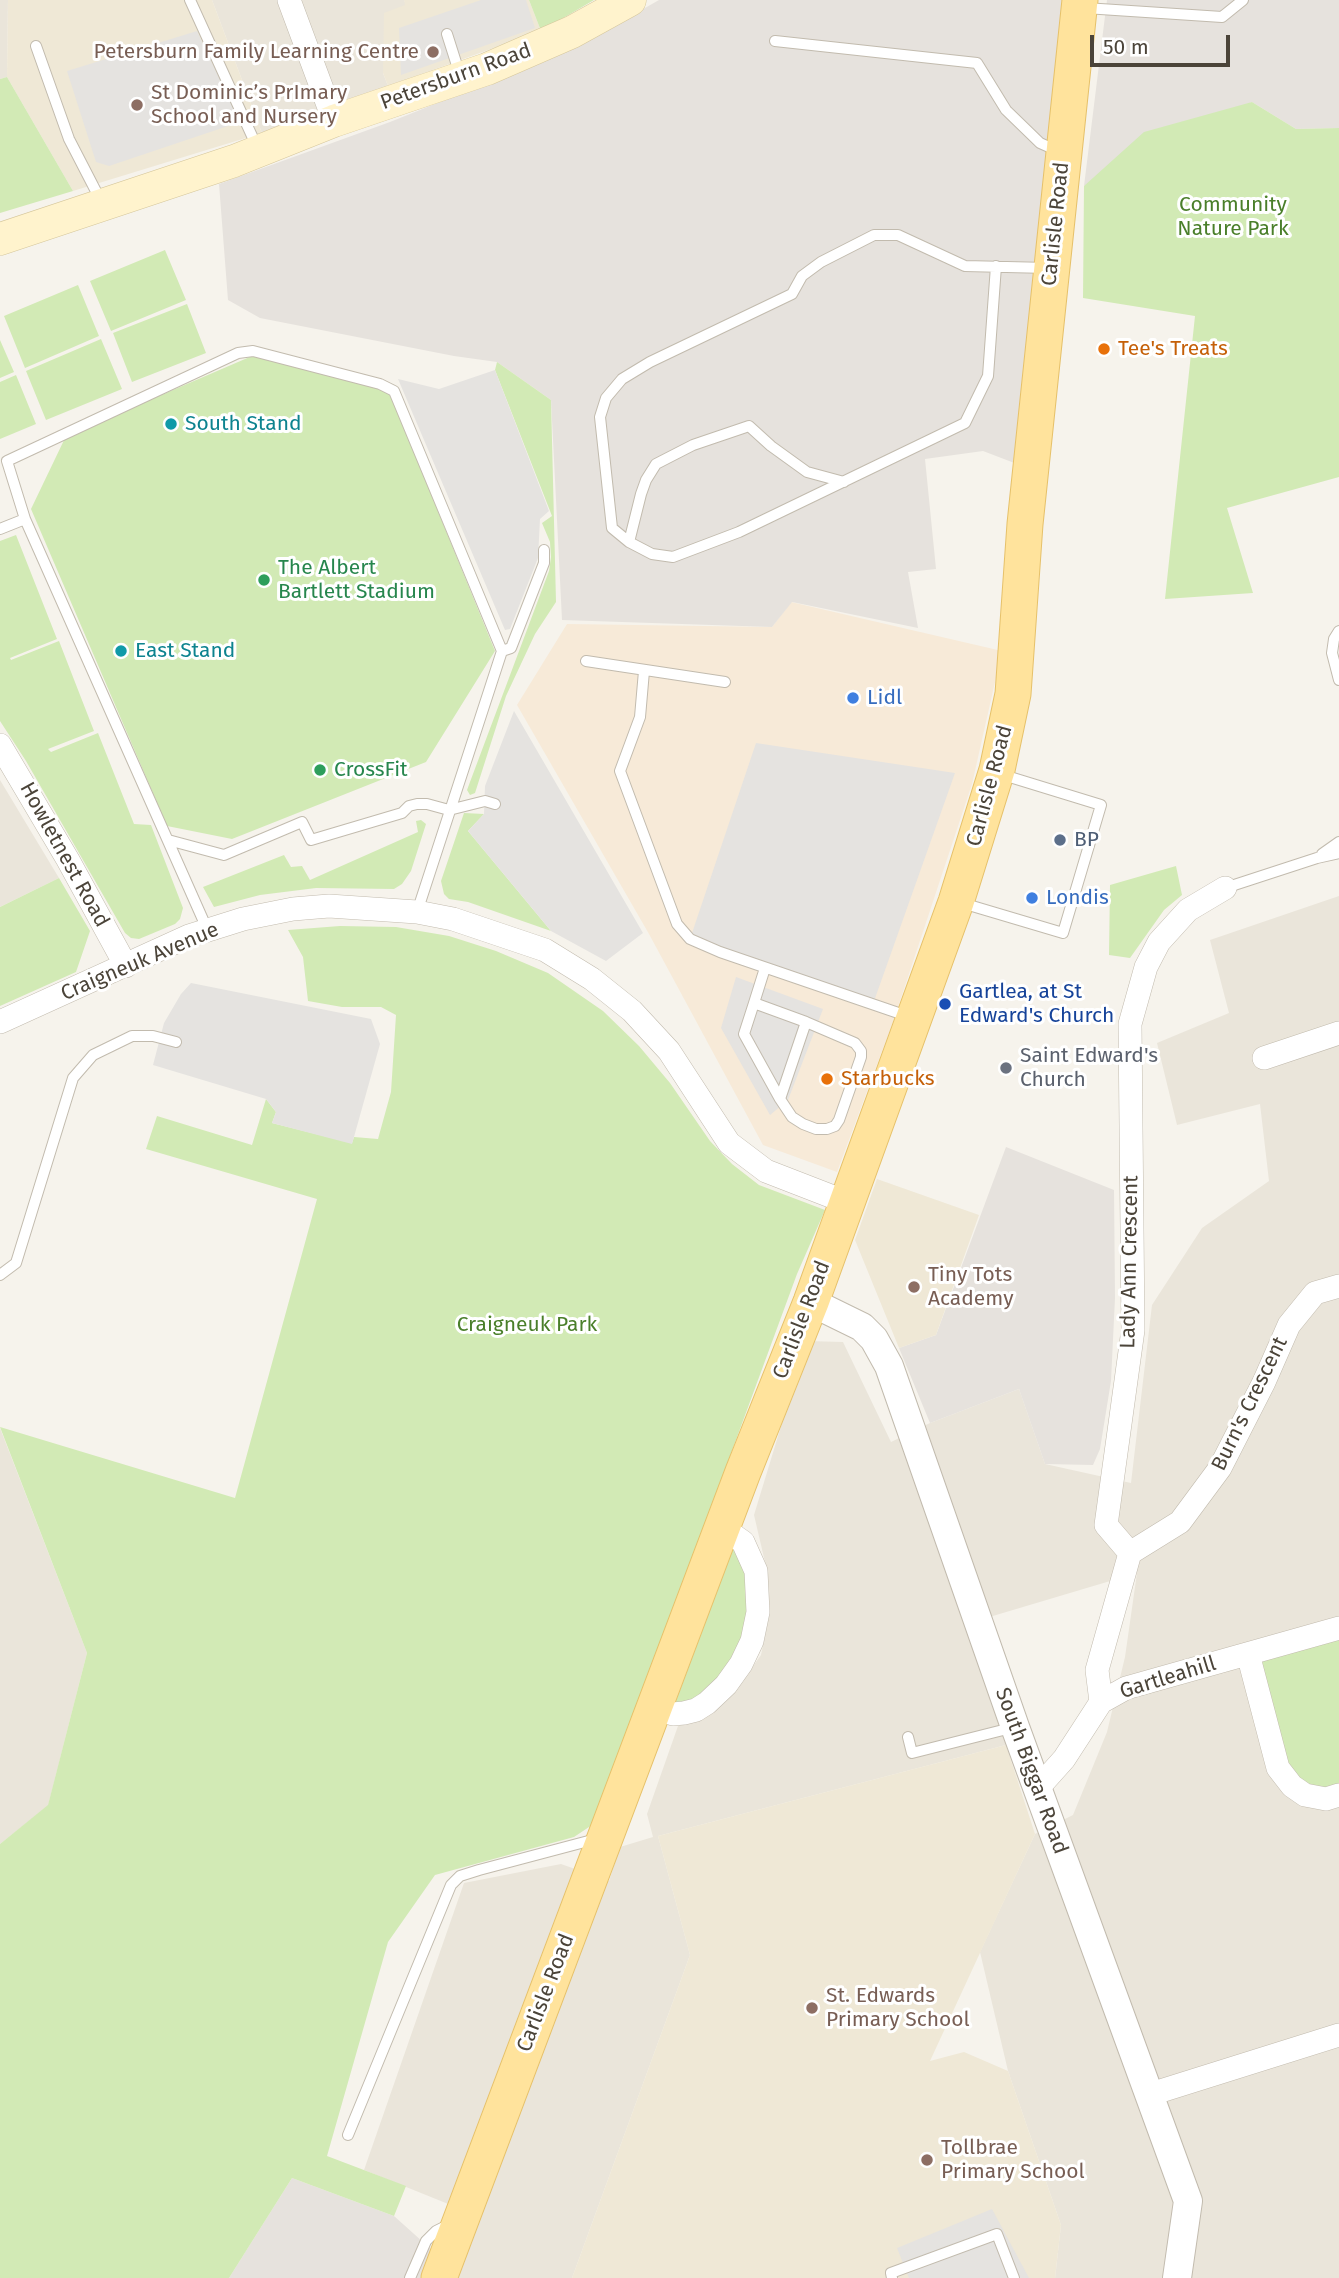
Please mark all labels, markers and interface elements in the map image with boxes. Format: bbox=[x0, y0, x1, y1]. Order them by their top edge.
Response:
scale bar bbox=[1094, 21, 1234, 65]
text: 50 m bbox=[1103, 34, 1149, 60]
street label: Petersburn Road bbox=[377, 38, 535, 116]
place label: Petersburn Family Learning Centre bbox=[93, 39, 419, 65]
marker: Petersburn Family Learning Centre bbox=[425, 44, 441, 60]
place label: St Dominic’s PrImary School and Nursery bbox=[151, 80, 347, 130]
marker: St Dominic’s PrImary School and Nursery bbox=[129, 97, 145, 113]
street label: Carlisle Road bbox=[1037, 161, 1075, 287]
park label: Community Nature Park bbox=[1177, 192, 1289, 242]
place label: Tee's Treats bbox=[1118, 336, 1228, 362]
marker: Tee's Treats bbox=[1096, 341, 1112, 357]
place label: South Stand bbox=[185, 411, 302, 437]
marker: South Stand bbox=[163, 416, 179, 432]
place label: The Albert Bartlett Stadium bbox=[278, 555, 435, 605]
marker: The Albert Bartlett Stadium bbox=[256, 572, 272, 588]
place label: East Stand bbox=[135, 638, 235, 664]
marker: East Stand bbox=[113, 643, 129, 659]
place label: Lidl bbox=[867, 685, 902, 711]
marker: Lidl bbox=[845, 690, 861, 706]
street label: Carlisle Road bbox=[962, 723, 1018, 849]
place label: CrossFit bbox=[334, 757, 408, 783]
marker: CrossFit bbox=[312, 762, 328, 778]
street label: Howletnest Road bbox=[14, 778, 114, 932]
place label: BP bbox=[1074, 827, 1099, 853]
marker: BP bbox=[1052, 832, 1068, 848]
place label: Londis bbox=[1046, 885, 1109, 911]
marker: Londis bbox=[1024, 890, 1040, 906]
street label: Craigneuk Avenue bbox=[57, 917, 223, 1007]
place label: Gartlea, at St Edward's Church bbox=[959, 979, 1114, 1029]
marker: Gartlea, at St Edward's Church bbox=[937, 996, 953, 1012]
place label: Saint Edward's Church bbox=[1020, 1043, 1158, 1093]
marker: Saint Edward's Church bbox=[998, 1060, 1014, 1076]
place label: Starbucks bbox=[841, 1066, 935, 1092]
marker: Starbucks bbox=[819, 1071, 835, 1087]
street label: Lady Ann Crescent bbox=[1116, 1175, 1144, 1349]
street label: Carlisle Road bbox=[768, 1257, 836, 1383]
place label: Tiny Tots Academy bbox=[928, 1262, 1013, 1312]
marker: Tiny Tots Academy bbox=[906, 1279, 922, 1295]
park label: Craigneuk Park bbox=[457, 1312, 597, 1338]
street label: Burn's Crescent bbox=[1207, 1333, 1293, 1475]
street label: Gartleahill bbox=[1117, 1651, 1219, 1705]
street label: South Biggar Road bbox=[989, 1684, 1073, 1858]
street label: Carlisle Road bbox=[512, 1930, 580, 2056]
place label: St. Edwards Primary School bbox=[826, 1983, 970, 2033]
marker: St. Edwards Primary School bbox=[804, 2000, 820, 2016]
place label: Tollbrae Primary School bbox=[941, 2135, 1085, 2185]
marker: Tollbrae Primary School bbox=[919, 2152, 935, 2168]

